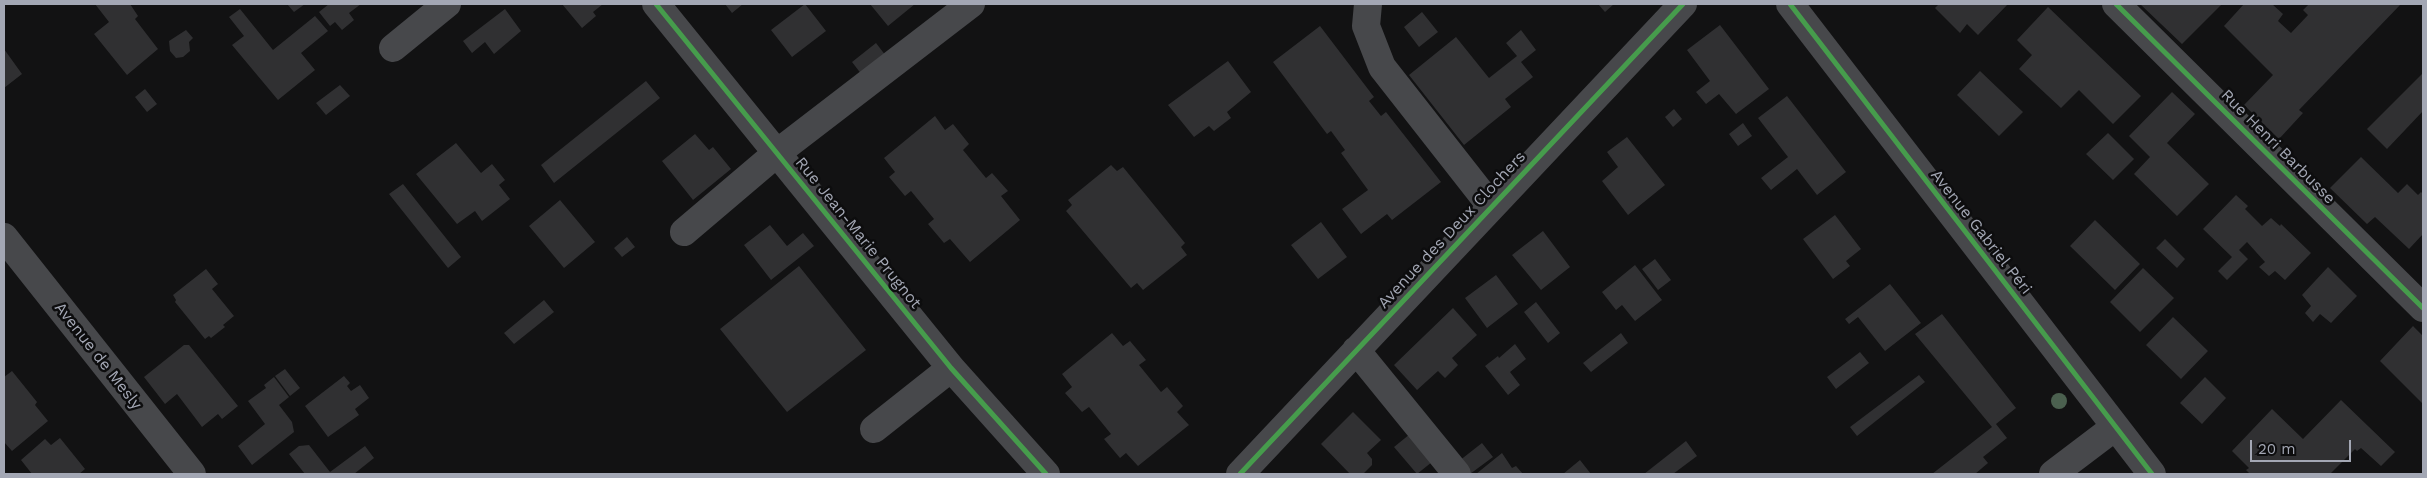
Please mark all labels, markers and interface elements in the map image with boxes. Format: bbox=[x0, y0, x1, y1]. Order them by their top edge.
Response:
street label: Rue Henri Barbusse bbox=[2217, 86, 2339, 208]
street label: Avenue des Deux Clochers bbox=[1374, 147, 1530, 313]
street label: Rue Jean-Marie Prugnot bbox=[791, 153, 925, 313]
street label: Avenue Gabriel Péri bbox=[1926, 166, 2036, 298]
street label: Avenue de Mesly bbox=[50, 299, 146, 413]
scale bar bbox=[2252, 430, 2353, 462]
text: 20 m bbox=[2258, 440, 2296, 458]

